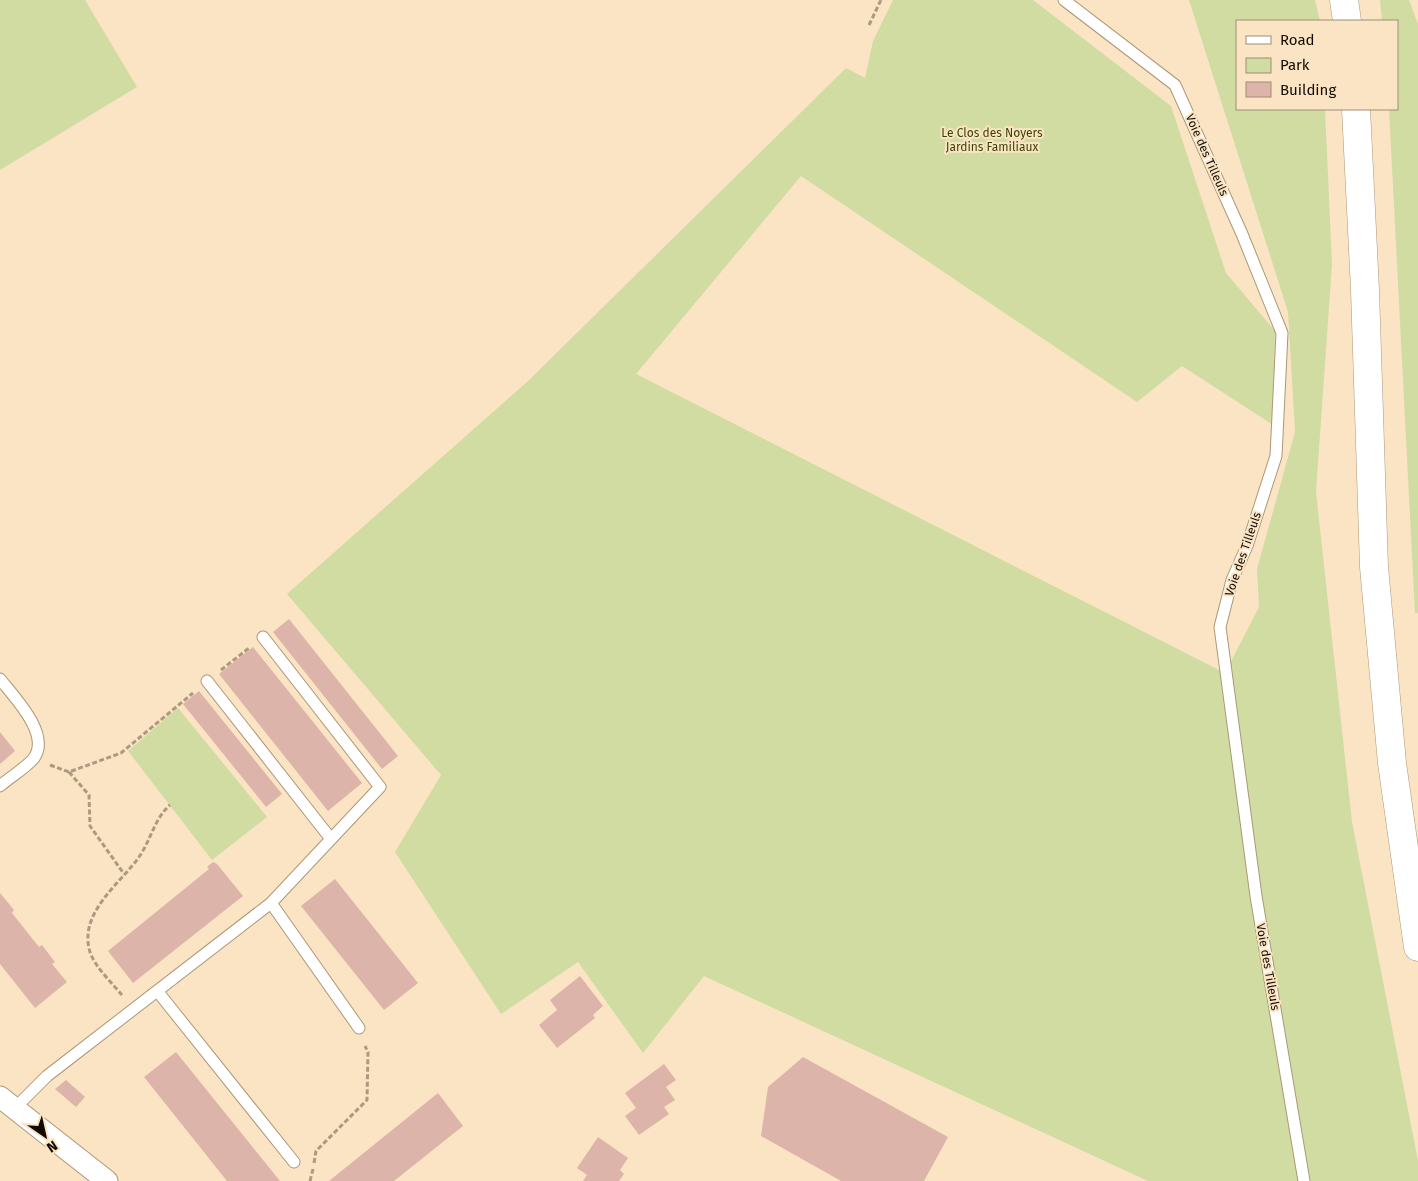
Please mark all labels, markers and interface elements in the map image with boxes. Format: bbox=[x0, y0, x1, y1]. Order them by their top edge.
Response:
legend bbox=[1236, 20, 1398, 110]
text: Road bbox=[1280, 31, 1315, 49]
text: Park bbox=[1280, 56, 1310, 74]
text: Building bbox=[1280, 81, 1336, 99]
street label: Voie des Tilleuls bbox=[1183, 112, 1231, 198]
park label: Le Clos des Noyers Jardins Familiaux bbox=[941, 126, 1043, 154]
street label: Voie des Tilleuls bbox=[1222, 510, 1264, 598]
street label: Voie des Tilleuls bbox=[1253, 922, 1283, 1012]
north arrow bbox=[20, 1111, 70, 1161]
text: N bbox=[43, 1137, 61, 1156]

